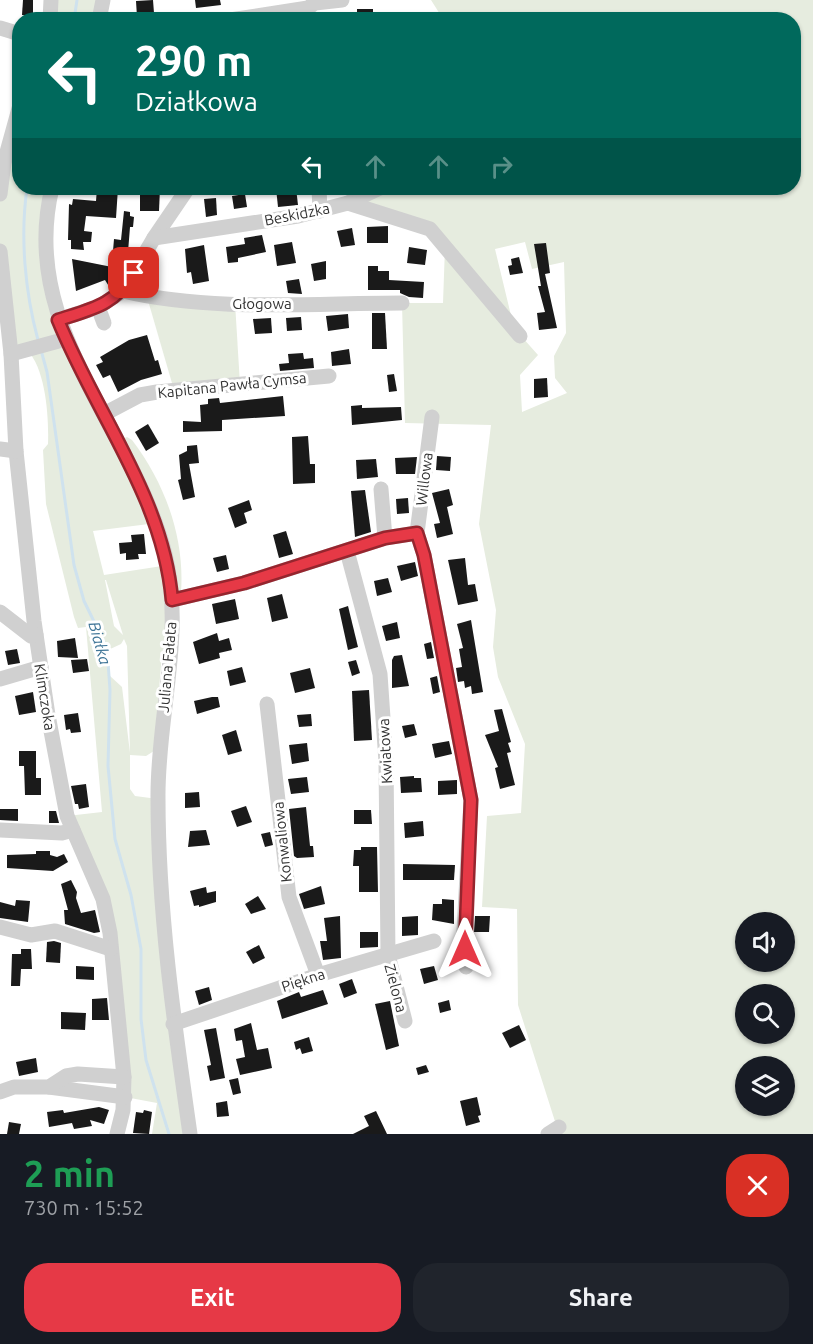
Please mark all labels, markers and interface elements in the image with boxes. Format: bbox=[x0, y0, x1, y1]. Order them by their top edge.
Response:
icon: left bbox=[36, 36, 114, 114]
text: 290 m bbox=[135, 37, 252, 84]
text: Działkowa bbox=[135, 86, 258, 116]
icon: left bbox=[296, 150, 329, 183]
icon: ahead bbox=[359, 150, 392, 183]
icon: ahead bbox=[422, 150, 455, 183]
icon: right bbox=[485, 150, 518, 183]
street label: Beskidzka bbox=[263, 199, 331, 229]
pin bbox=[108, 247, 159, 298]
icon: arrive bbox=[117, 256, 150, 289]
street label: Głogowa bbox=[232, 295, 292, 312]
street label: Kapitana Pawła Cymsa bbox=[157, 369, 307, 401]
street label: Willowa bbox=[412, 451, 436, 507]
water label: Białka bbox=[85, 619, 115, 667]
street label: Juliana Fałata bbox=[155, 621, 179, 713]
street label: Klimczoka bbox=[31, 662, 59, 732]
street label: Kwiatowa bbox=[375, 718, 395, 784]
street label: Konwaliowa bbox=[269, 801, 295, 883]
map controls bbox=[735, 912, 795, 1116]
button: sound bbox=[735, 912, 795, 972]
position arrow bbox=[433, 917, 497, 981]
street label: Zielona bbox=[381, 962, 411, 1014]
street label: Piękna bbox=[279, 965, 327, 995]
button: search bbox=[735, 984, 795, 1044]
button: layers bbox=[735, 1056, 795, 1116]
text: 2 min bbox=[24, 1153, 115, 1194]
button: close bbox=[726, 1154, 789, 1217]
text: 730 m · 15:52 bbox=[24, 1196, 144, 1219]
button: Exit bbox=[24, 1263, 401, 1332]
button: Share bbox=[413, 1263, 789, 1332]

